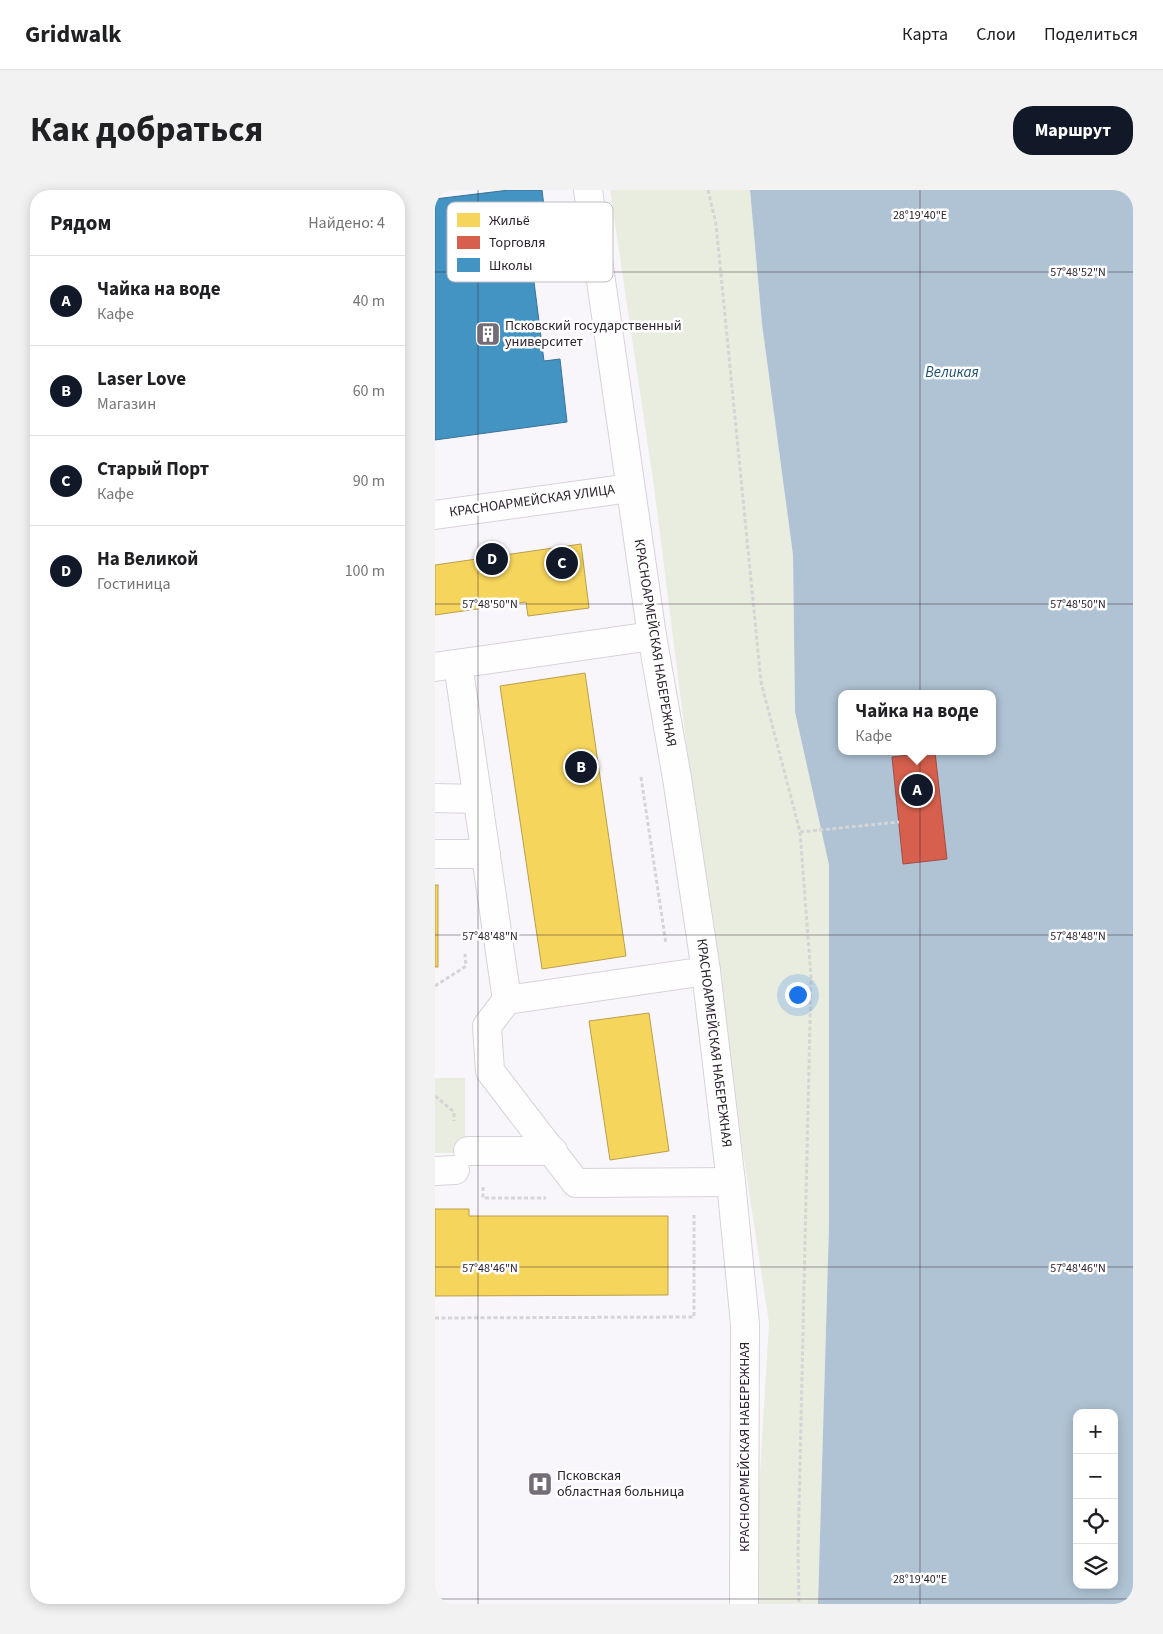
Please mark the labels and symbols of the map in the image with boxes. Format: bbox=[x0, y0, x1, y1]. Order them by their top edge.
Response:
legend bbox=[447, 202, 613, 282]
text: 28°19'40"E bbox=[893, 207, 947, 224]
text: Жильё bbox=[489, 211, 530, 231]
text: Торговля bbox=[489, 233, 545, 253]
text: Школы bbox=[489, 256, 532, 276]
text: 57°48'52"N bbox=[1050, 264, 1106, 281]
place label: Псковский государственный университет bbox=[505, 316, 682, 352]
building icon: Псковский государственный университет bbox=[475, 321, 501, 347]
water label: Великая bbox=[925, 362, 979, 383]
street label: КРАСНОАРМЕЙСКАЯ УЛИЦА bbox=[448, 479, 616, 523]
street label: КРАСНОАРМЕЙСКАЯ НАБЕРЕЖНАЯ bbox=[629, 538, 681, 748]
pin: D bbox=[476, 540, 508, 578]
pin: C bbox=[546, 544, 578, 582]
text: 57°48'50"N bbox=[462, 596, 518, 613]
text: 57°48'50"N bbox=[1050, 596, 1106, 613]
pin: B bbox=[565, 748, 597, 786]
pin: A bbox=[901, 771, 933, 809]
text: 57°48'48"N bbox=[462, 928, 518, 945]
text: 57°48'48"N bbox=[1050, 928, 1106, 945]
street label: КРАСНОАРМЕЙСКАЯ НАБЕРЕЖНАЯ bbox=[691, 938, 737, 1148]
your location bbox=[785, 982, 811, 1008]
text: 57°48'46"N bbox=[462, 1260, 518, 1277]
text: 57°48'46"N bbox=[1050, 1260, 1106, 1277]
street label: КРАСНОАРМЕЙСКАЯ НАБЕРЕЖНАЯ bbox=[735, 1342, 755, 1552]
place label: Псковская областная больница bbox=[557, 1466, 684, 1502]
hospital icon: Псковская областная больница bbox=[527, 1471, 553, 1497]
text: 28°19'40"E bbox=[893, 1571, 947, 1588]

